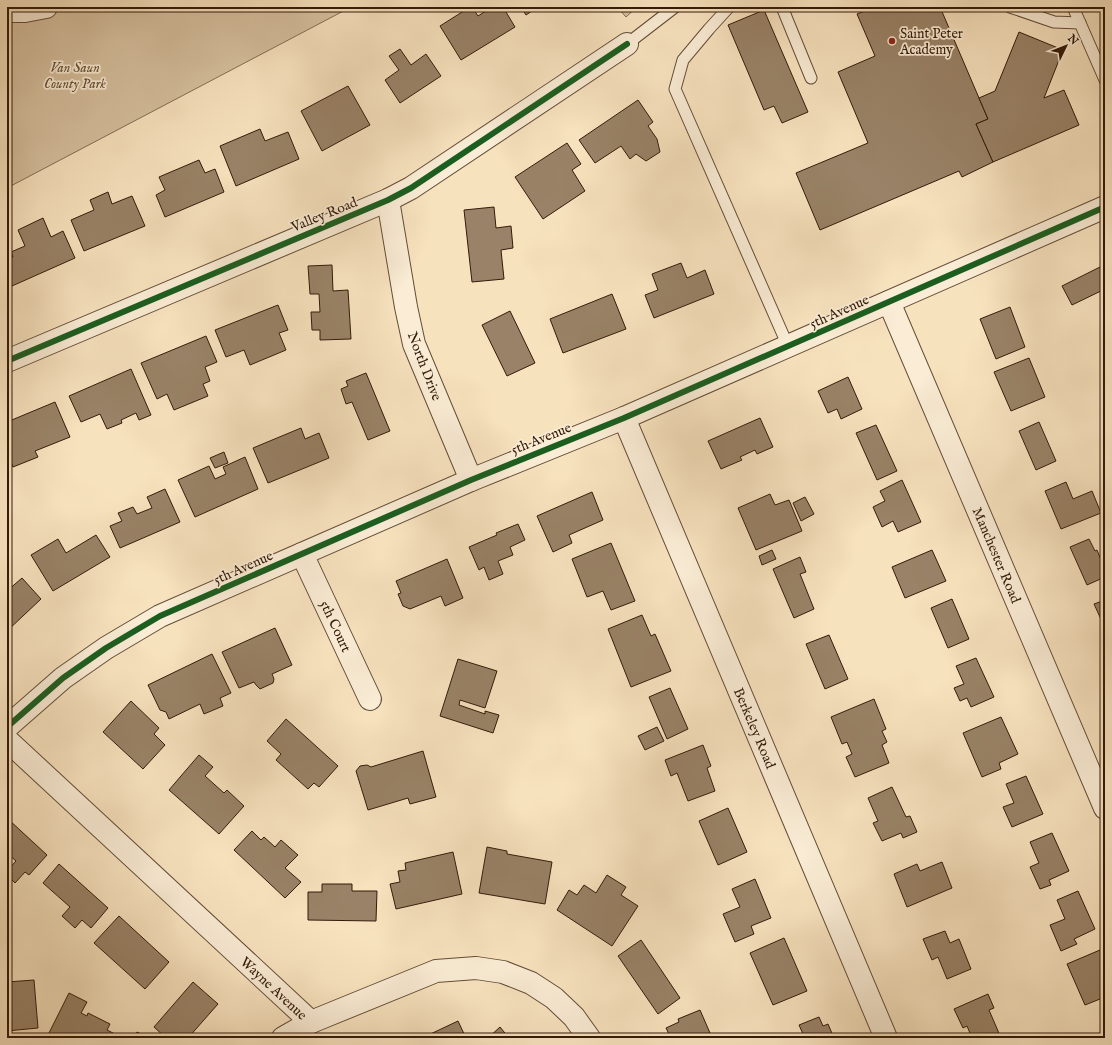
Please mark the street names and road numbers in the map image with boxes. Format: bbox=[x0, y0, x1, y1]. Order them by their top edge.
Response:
street label: Valley Road bbox=[288, 193, 361, 237]
street label: 5th Avenue bbox=[807, 291, 872, 333]
street label: North Drive bbox=[403, 329, 446, 404]
street label: 5th Avenue bbox=[509, 419, 575, 459]
street label: Manchester Road bbox=[968, 505, 1025, 607]
street label: 5th Avenue bbox=[211, 547, 276, 589]
street label: 5th Court bbox=[315, 598, 355, 655]
street label: Berkeley Road bbox=[729, 685, 779, 772]
street label: Wayne Avenue bbox=[236, 953, 311, 1025]

